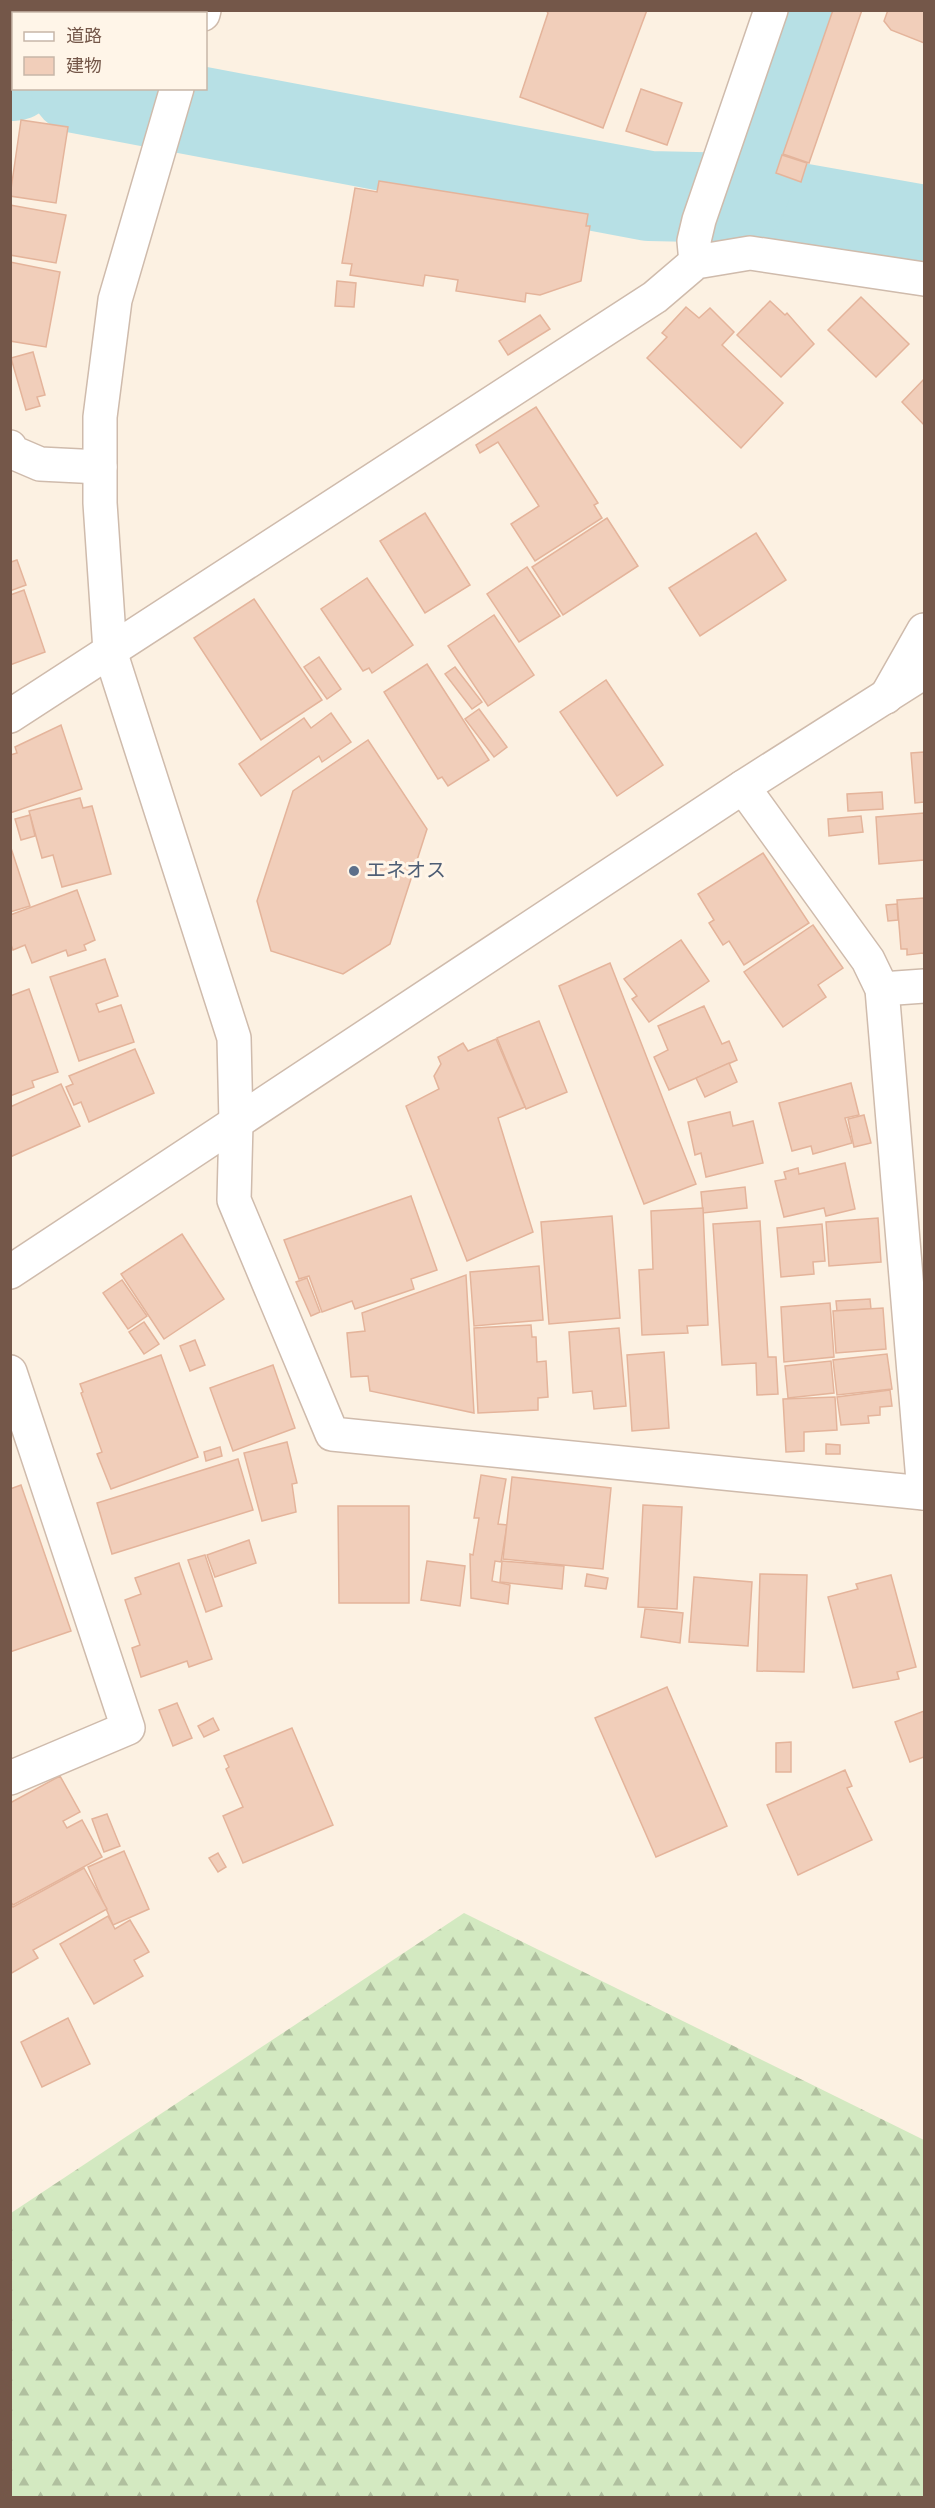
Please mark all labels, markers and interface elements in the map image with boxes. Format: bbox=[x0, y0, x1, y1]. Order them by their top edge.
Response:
legend bbox=[12, 12, 207, 90]
text: 道路 bbox=[66, 26, 102, 47]
text: 建物 bbox=[66, 56, 102, 77]
place label: エネオス bbox=[366, 859, 446, 883]
marker: エネオス bbox=[347, 864, 361, 878]

